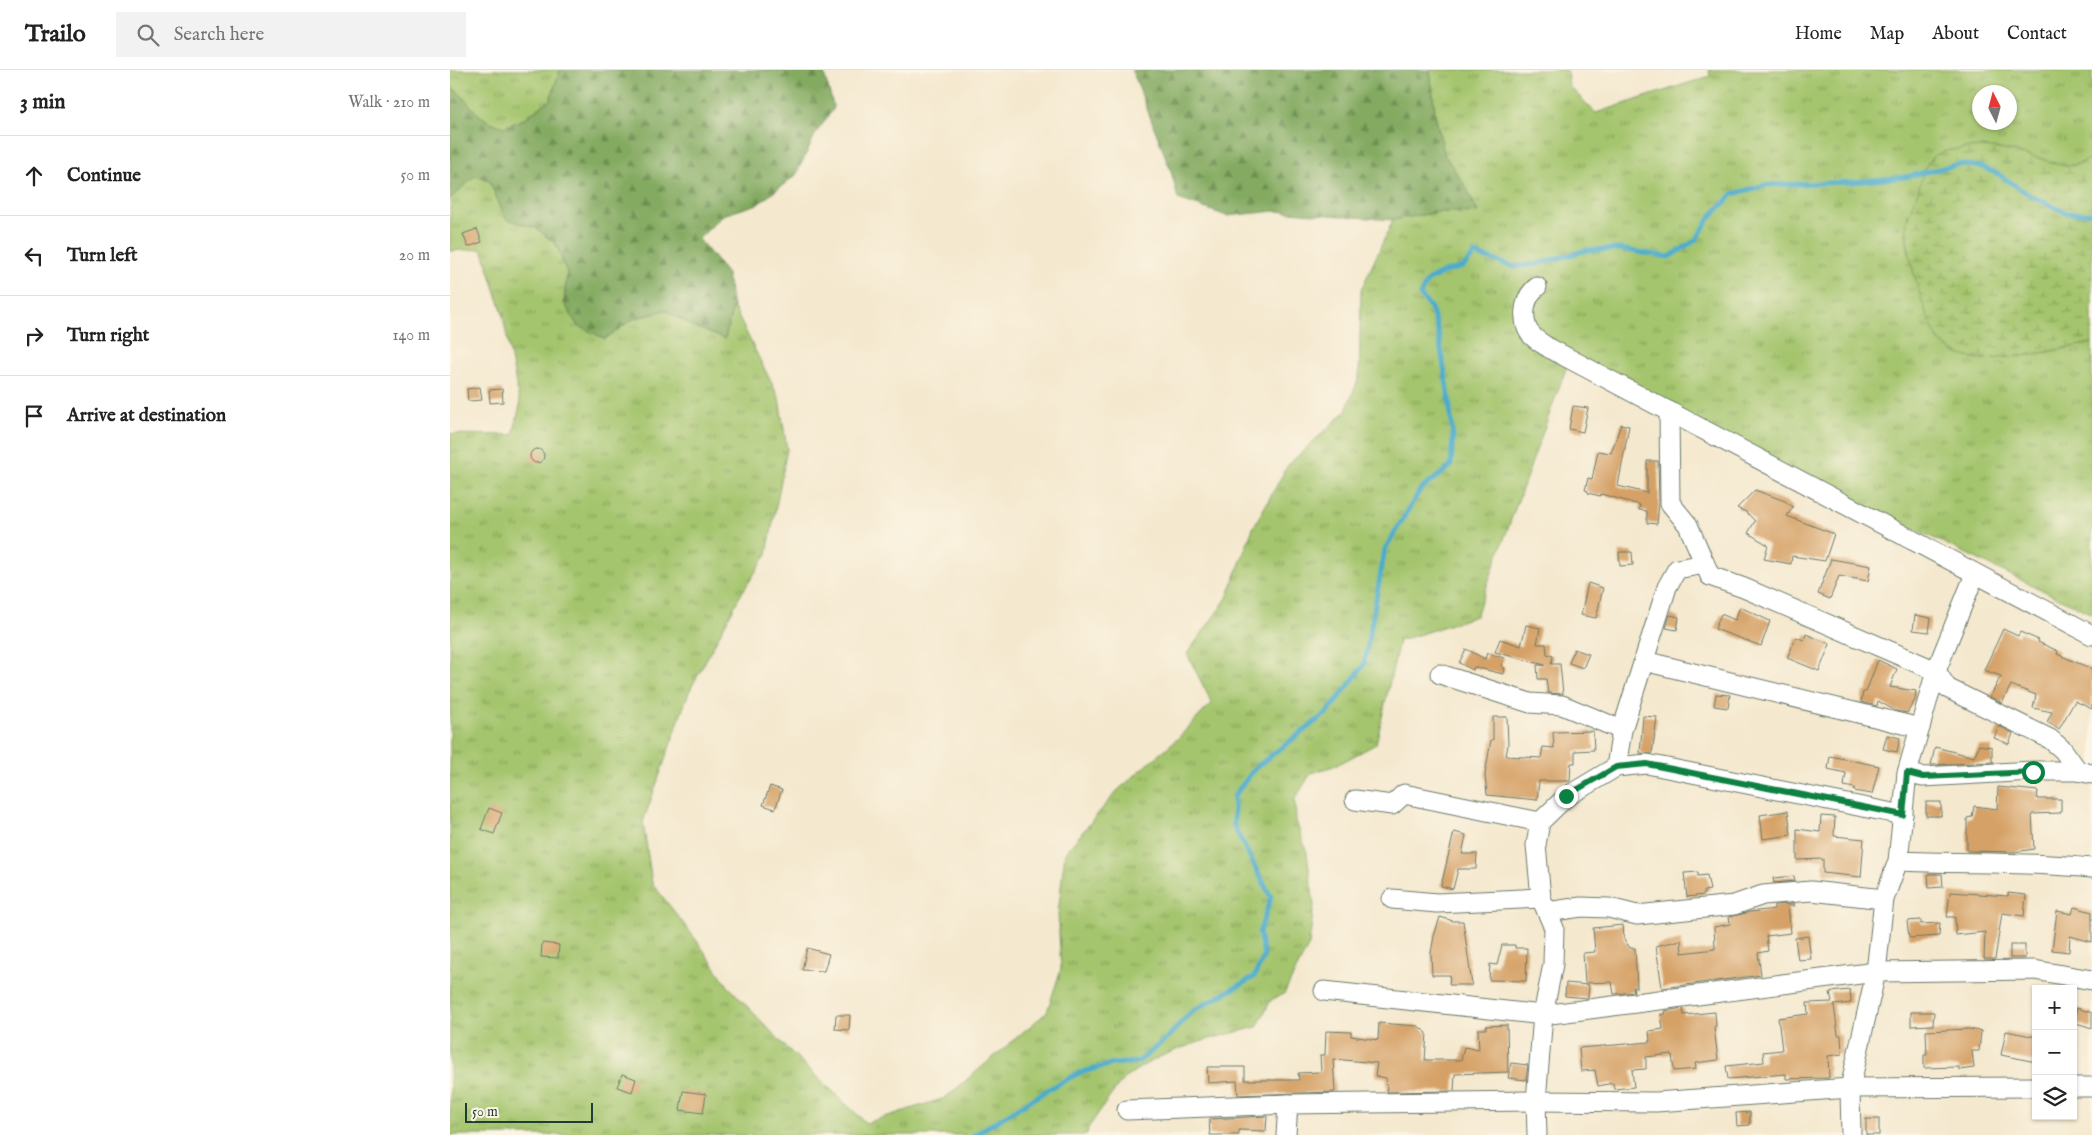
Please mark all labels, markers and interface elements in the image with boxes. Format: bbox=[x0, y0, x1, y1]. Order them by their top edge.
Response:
search box bbox=[116, 12, 466, 57]
text: Trailo bbox=[25, 19, 86, 50]
icon: search bbox=[134, 21, 162, 49]
text: Search here bbox=[174, 23, 264, 47]
text: Home bbox=[1795, 23, 1842, 46]
text: Map bbox=[1870, 23, 1904, 46]
text: About bbox=[1932, 23, 1979, 46]
text: Contact bbox=[2007, 23, 2067, 46]
north arrow bbox=[1972, 85, 2017, 130]
text: 3 min bbox=[20, 89, 65, 116]
text: Walk · 210 m bbox=[348, 93, 430, 113]
icon: ahead bbox=[20, 162, 48, 190]
text: Continue bbox=[67, 164, 141, 188]
text: 50 m bbox=[401, 166, 430, 186]
icon: left bbox=[20, 242, 48, 270]
text: Turn left bbox=[67, 244, 138, 268]
text: 20 m bbox=[399, 246, 430, 266]
icon: right bbox=[20, 322, 48, 350]
text: Turn right bbox=[67, 324, 149, 348]
text: 140 m bbox=[392, 326, 430, 346]
icon: arrive bbox=[20, 402, 48, 430]
text: Arrive at destination bbox=[67, 404, 226, 428]
route start bbox=[2022, 761, 2045, 784]
route end bbox=[1555, 785, 1578, 808]
map controls bbox=[2032, 985, 2077, 1120]
button: + bbox=[2032, 985, 2077, 1030]
button: − bbox=[2032, 1030, 2077, 1075]
button: layers bbox=[2032, 1075, 2077, 1120]
scale bar bbox=[465, 1100, 592, 1123]
text: 50 m bbox=[472, 1103, 498, 1121]

